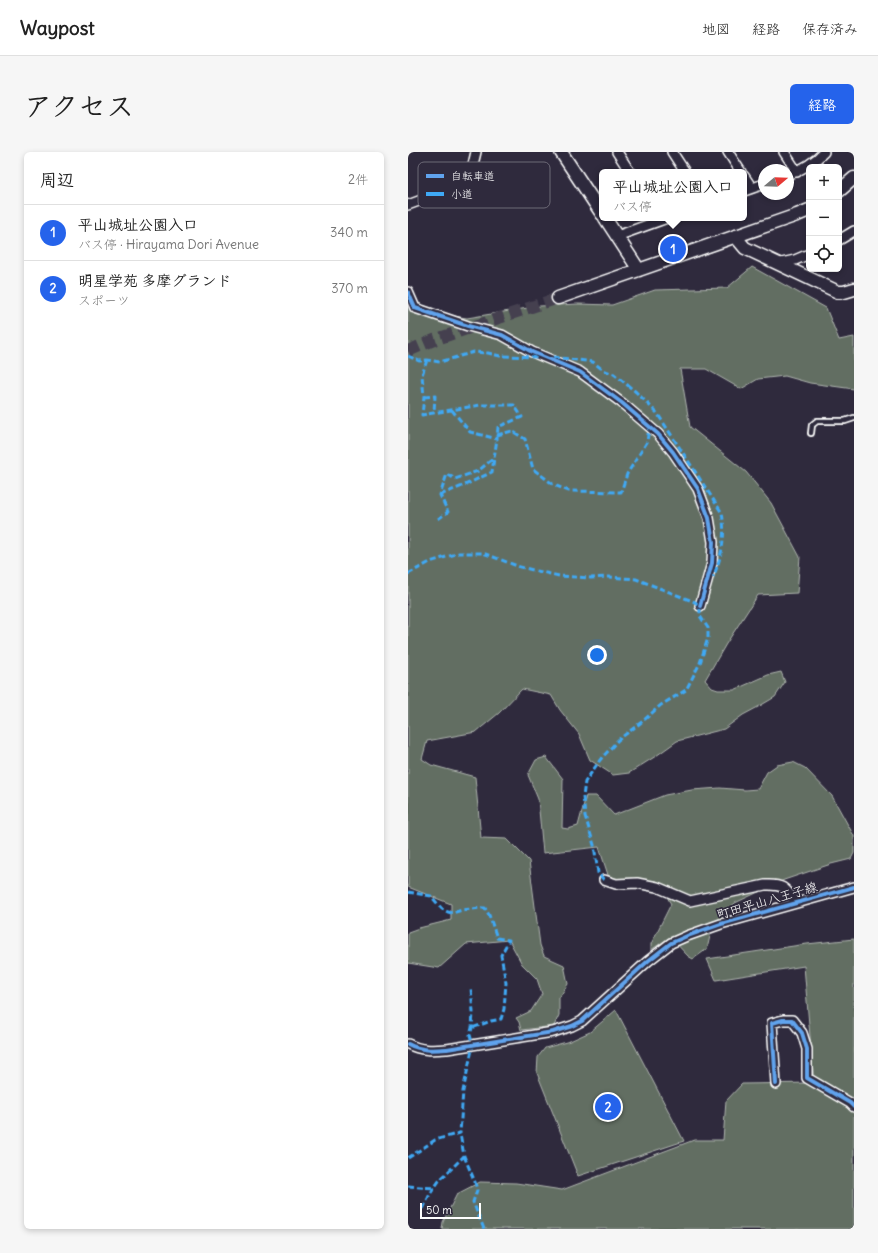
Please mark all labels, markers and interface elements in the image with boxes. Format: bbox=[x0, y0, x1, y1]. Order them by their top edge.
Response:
text: Waypost bbox=[20, 16, 95, 40]
text: 地図 bbox=[702, 20, 730, 38]
text: 経路 bbox=[752, 20, 780, 38]
text: 保存済み bbox=[802, 20, 858, 38]
button: 経路 bbox=[790, 84, 854, 124]
text: アクセス bbox=[24, 88, 134, 124]
legend bbox=[418, 162, 550, 208]
north arrow bbox=[758, 164, 794, 200]
map controls bbox=[806, 164, 842, 272]
button: + bbox=[806, 164, 842, 200]
text: 周辺 bbox=[40, 169, 74, 191]
text: 自転車道 bbox=[451, 169, 495, 183]
popup bbox=[599, 169, 747, 221]
text: 2件 bbox=[348, 171, 368, 188]
text: 平山城址公園入口 bbox=[613, 177, 733, 196]
text: 小道 bbox=[451, 187, 473, 201]
text: バス停 bbox=[613, 198, 652, 215]
button: − bbox=[806, 200, 842, 236]
text: 平山城址公園入口 bbox=[78, 215, 198, 234]
text: 1 bbox=[50, 224, 56, 241]
text: 340 m bbox=[330, 224, 368, 241]
pin: 1 bbox=[660, 234, 686, 264]
text: バス停 · Hirayama Dori Avenue bbox=[78, 236, 259, 253]
button: locate bbox=[806, 236, 842, 272]
text: 明星学苑 多摩グランド bbox=[78, 271, 232, 290]
text: 2 bbox=[49, 280, 57, 297]
text: 370 m bbox=[331, 280, 368, 297]
text: スポーツ bbox=[78, 292, 130, 309]
your location bbox=[587, 645, 607, 665]
street label: 町田平山八王子線 bbox=[715, 878, 820, 923]
pin: 2 bbox=[595, 1092, 621, 1122]
scale bar bbox=[420, 1201, 481, 1220]
text: 50 m bbox=[426, 1203, 452, 1217]

